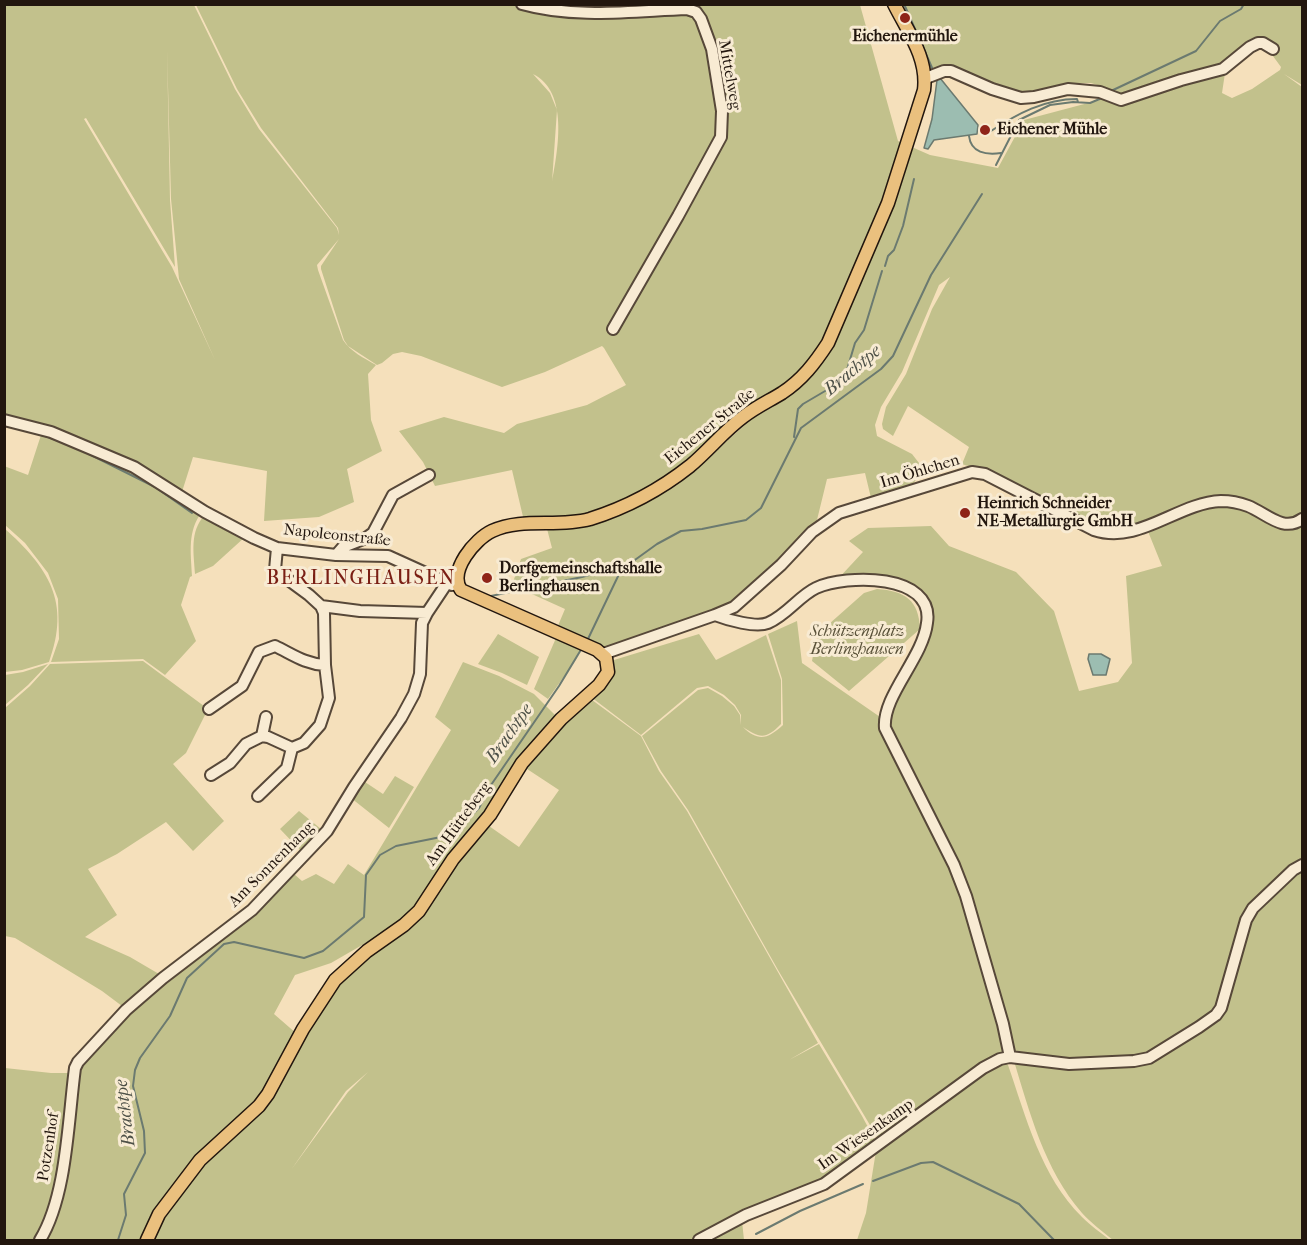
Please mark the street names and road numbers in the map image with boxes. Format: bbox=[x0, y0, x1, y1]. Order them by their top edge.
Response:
street label: Mittelweg bbox=[713, 38, 745, 112]
street label: Eichener Straße bbox=[661, 385, 759, 469]
street label: Im Öhlchen bbox=[878, 451, 962, 493]
street label: Napoleonstraße bbox=[282, 521, 392, 551]
street label: Am Hütteberg bbox=[422, 778, 496, 870]
street label: Am Sonnenhang bbox=[225, 818, 319, 912]
street label: Im Wiesenkamp bbox=[815, 1095, 917, 1175]
street label: Potzenhof bbox=[34, 1111, 64, 1183]

